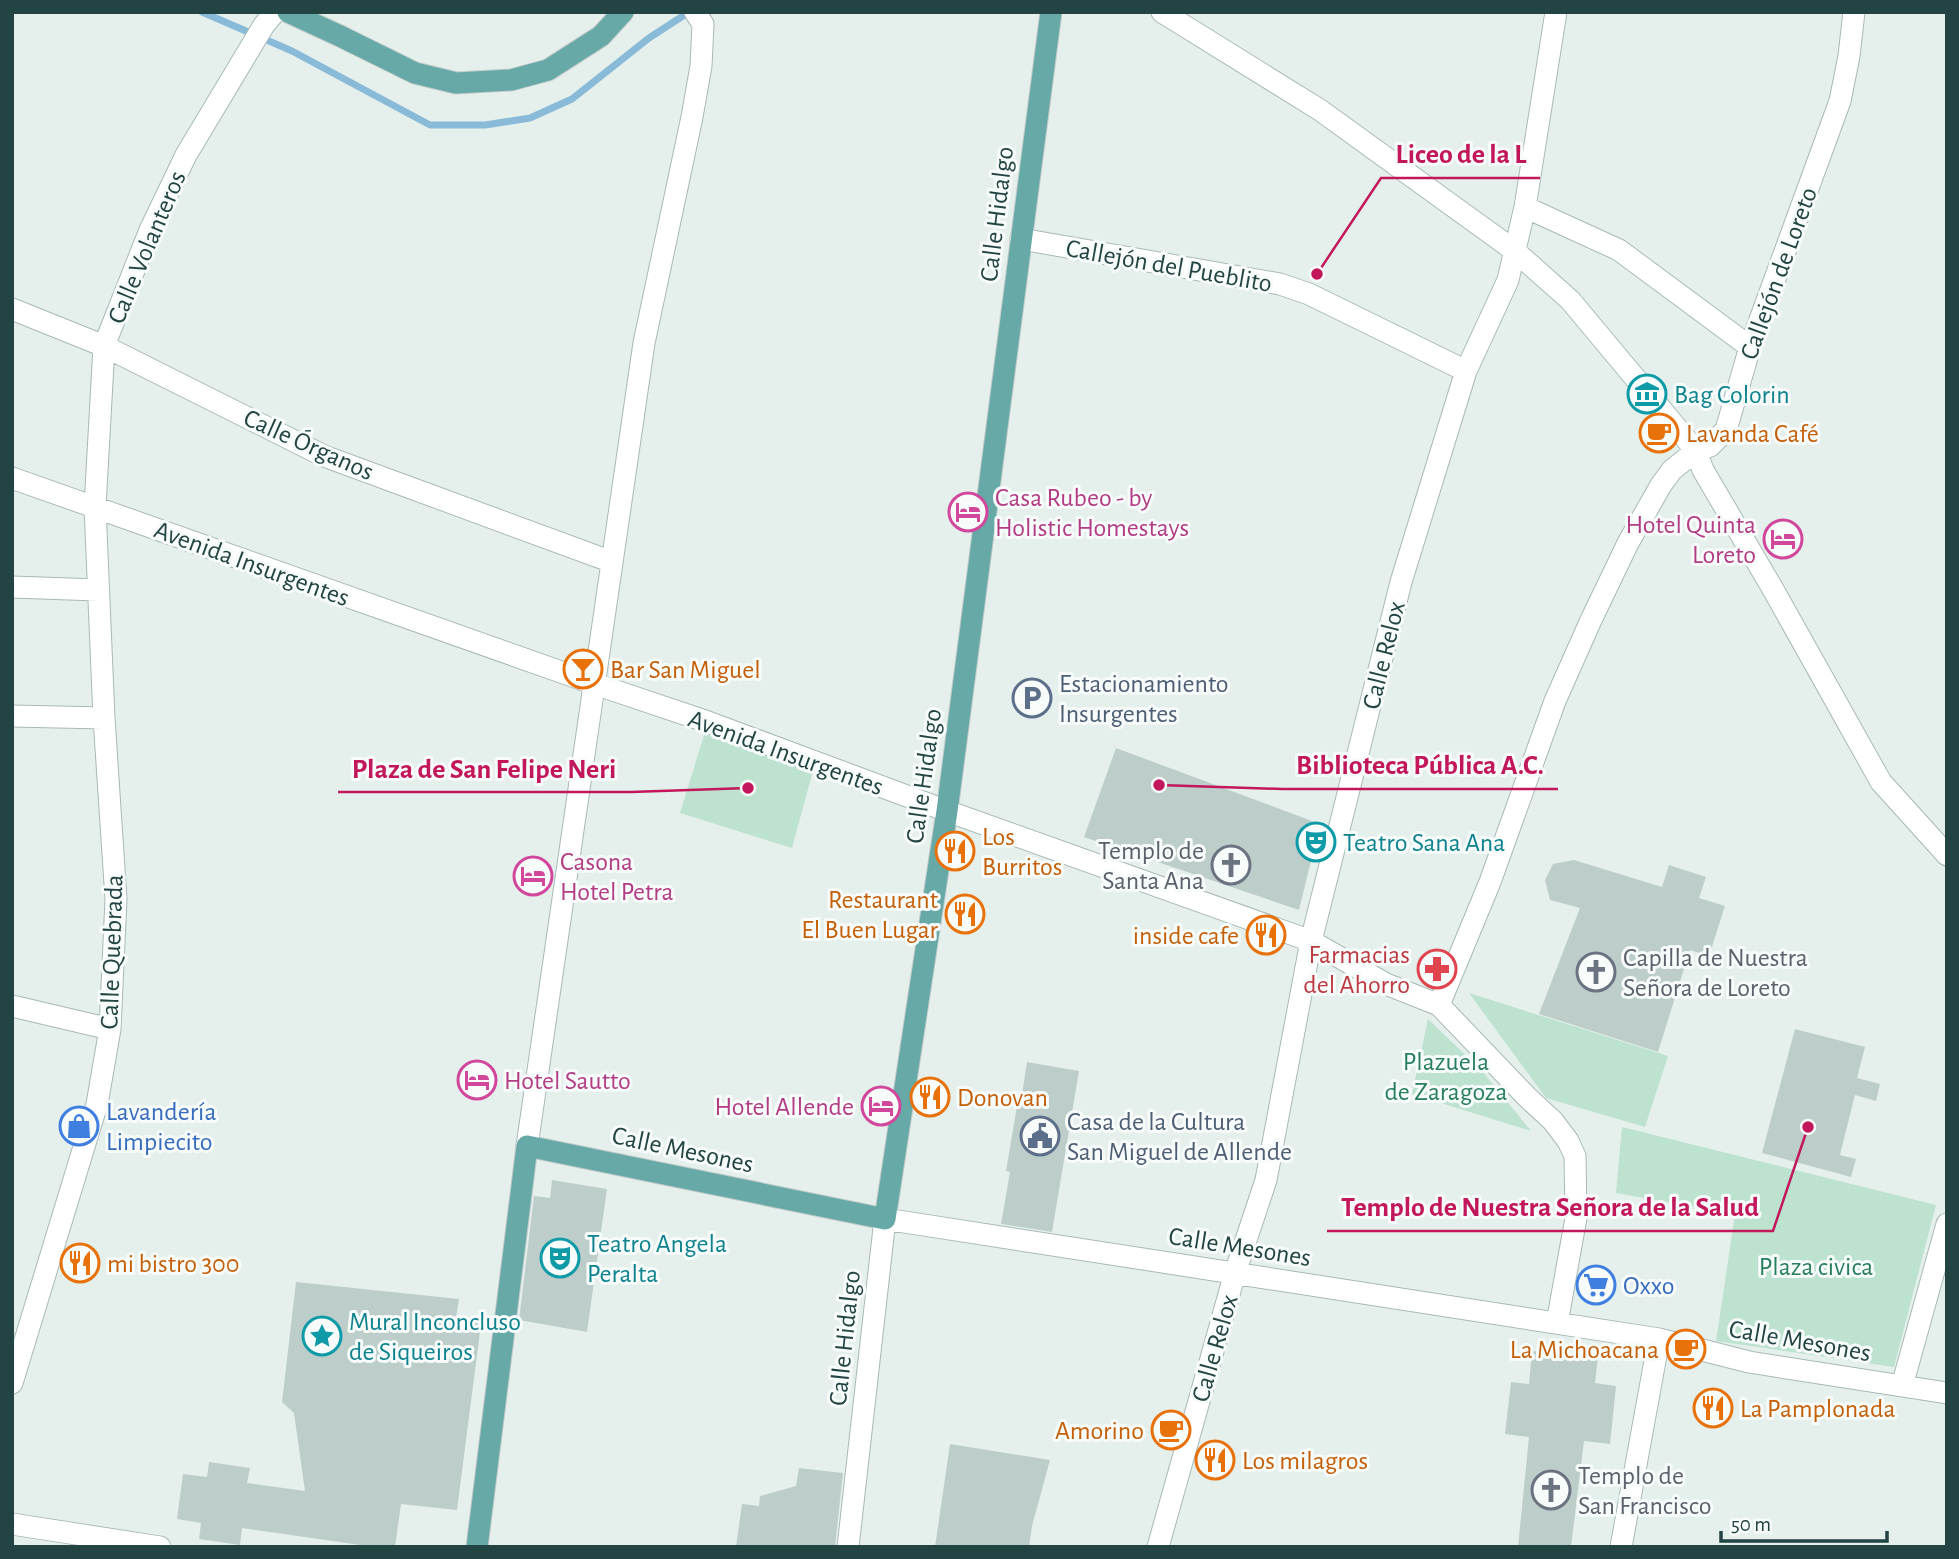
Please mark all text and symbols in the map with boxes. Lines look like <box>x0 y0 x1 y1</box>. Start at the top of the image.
callout: Liceo de la L <box>1381 129 1540 178</box>
text: Liceo de la L <box>1396 141 1527 169</box>
street label: Calle Hidalgo <box>976 145 1018 283</box>
street label: Calle Volanteros <box>103 167 191 328</box>
street label: Callejón de Loreto <box>1736 184 1822 363</box>
street label: Callejón del Pueblito <box>1064 235 1274 297</box>
museum icon: Bag Colorin <box>1626 373 1668 415</box>
place label: Bag Colorin <box>1674 382 1790 408</box>
street label: Calle Órganos <box>240 403 378 485</box>
cafe icon: Lavanda Café <box>1638 412 1680 454</box>
place label: Lavanda Café <box>1686 421 1819 447</box>
place label: Casa Rubeo - by Holistic Homestays <box>995 485 1189 541</box>
hotel icon: Casa Rubeo - by Holistic Homestays <box>947 491 989 533</box>
place label: Hotel Quinta Loreto <box>1625 512 1756 568</box>
street label: Avenida Insurgentes <box>151 517 353 611</box>
hotel icon: Hotel Quinta Loreto <box>1762 518 1804 560</box>
street label: Calle Relox <box>1358 599 1410 712</box>
bar icon: Bar San Miguel <box>562 648 604 690</box>
place label: Bar San Miguel <box>610 657 761 683</box>
place label: Estacionamiento Insurgentes <box>1059 671 1229 727</box>
parking icon: Estacionamiento Insurgentes <box>1011 677 1053 719</box>
street label: Avenida Insurgentes <box>685 706 887 800</box>
street label: Calle Hidalgo <box>902 707 946 845</box>
callout: Biblioteca Pública A.C. <box>1282 740 1558 789</box>
callout: Plaza de San Felipe Neri <box>338 743 631 792</box>
text: Biblioteca Pública A.C. <box>1296 752 1544 780</box>
text: Plaza de San Felipe Neri <box>352 756 616 784</box>
theatre icon: Teatro Sana Ana <box>1295 821 1337 863</box>
place label: Los Burritos <box>982 824 1062 880</box>
restaurant icon: Los Burritos <box>934 830 976 872</box>
place label: Teatro Sana Ana <box>1343 830 1505 856</box>
place label: Templo de Santa Ana <box>1098 838 1204 894</box>
church icon: Templo de Santa Ana <box>1210 844 1252 886</box>
place label: Casona Hotel Petra <box>560 849 674 905</box>
hotel icon: Casona Hotel Petra <box>512 855 554 897</box>
street label: Calle Quebrada <box>96 874 128 1030</box>
place label: Restaurant El Buen Lugar <box>801 887 939 943</box>
restaurant icon: Restaurant El Buen Lugar <box>944 893 986 935</box>
restaurant icon: inside cafe <box>1245 914 1287 956</box>
place label: inside cafe <box>1133 923 1239 949</box>
place label: Farmacias del Ahorro <box>1303 942 1410 998</box>
place label: Capilla de Nuestra Señora de Loreto <box>1623 945 1808 1001</box>
pharmacy icon: Farmacias del Ahorro <box>1416 948 1458 990</box>
church icon: Capilla de Nuestra Señora de Loreto <box>1575 951 1617 993</box>
park label: Plazuela de Zaragoza <box>1384 1049 1508 1105</box>
hotel icon: Hotel Sautto <box>456 1059 498 1101</box>
place label: Hotel Sautto <box>504 1068 631 1094</box>
restaurant icon: Donovan <box>909 1076 951 1118</box>
hotel icon: Hotel Allende <box>860 1085 902 1127</box>
place label: Donovan <box>957 1085 1048 1111</box>
place label: Hotel Allende <box>715 1094 854 1120</box>
place label: Lavandería Limpiecito <box>106 1099 216 1155</box>
shop icon: Lavandería Limpiecito <box>58 1105 100 1147</box>
place label: Casa de la Cultura San Miguel de Allende <box>1067 1109 1292 1165</box>
public building icon: Casa de la Cultura San Miguel de Allende <box>1019 1115 1061 1157</box>
street label: Calle Mesones <box>610 1122 756 1178</box>
callout: Templo de Nuestra Señora de la Salud <box>1327 1182 1773 1231</box>
text: Templo de Nuestra Señora de la Salud <box>1341 1194 1759 1222</box>
street label: Calle Mesones <box>1167 1223 1313 1271</box>
place label: Teatro Angela Peralta <box>587 1231 727 1287</box>
theatre icon: Teatro Angela Peralta <box>539 1237 581 1279</box>
restaurant icon: mi bistro 300 <box>59 1242 101 1284</box>
place label: mi bistro 300 <box>107 1251 240 1277</box>
park label: Plaza civica <box>1759 1254 1873 1280</box>
supermarket icon: Oxxo <box>1575 1264 1617 1306</box>
street label: Calle Hidalgo <box>825 1269 865 1407</box>
place label: Oxxo <box>1623 1273 1674 1299</box>
street label: Calle Relox <box>1187 1292 1243 1405</box>
place label: Mural Inconcluso de Siqueiros <box>349 1309 521 1365</box>
place icon: Mural Inconcluso de Siqueiros <box>301 1315 343 1357</box>
street label: Calle Mesones <box>1727 1316 1873 1366</box>
cafe icon: La Michoacana <box>1665 1328 1707 1370</box>
place label: La Michoacana <box>1510 1337 1659 1363</box>
restaurant icon: La Pamplonada <box>1692 1387 1734 1429</box>
place label: La Pamplonada <box>1740 1396 1896 1422</box>
cafe icon: Amorino <box>1150 1409 1192 1451</box>
place label: Amorino <box>1055 1418 1144 1444</box>
restaurant icon: Los milagros <box>1194 1439 1236 1481</box>
place label: Los milagros <box>1242 1448 1368 1474</box>
place label: Templo de San Francisco <box>1578 1463 1712 1519</box>
church icon: Templo de San Francisco <box>1530 1469 1572 1511</box>
scale bar <box>1721 1500 1887 1544</box>
text: 50 m <box>1731 1514 1771 1535</box>

